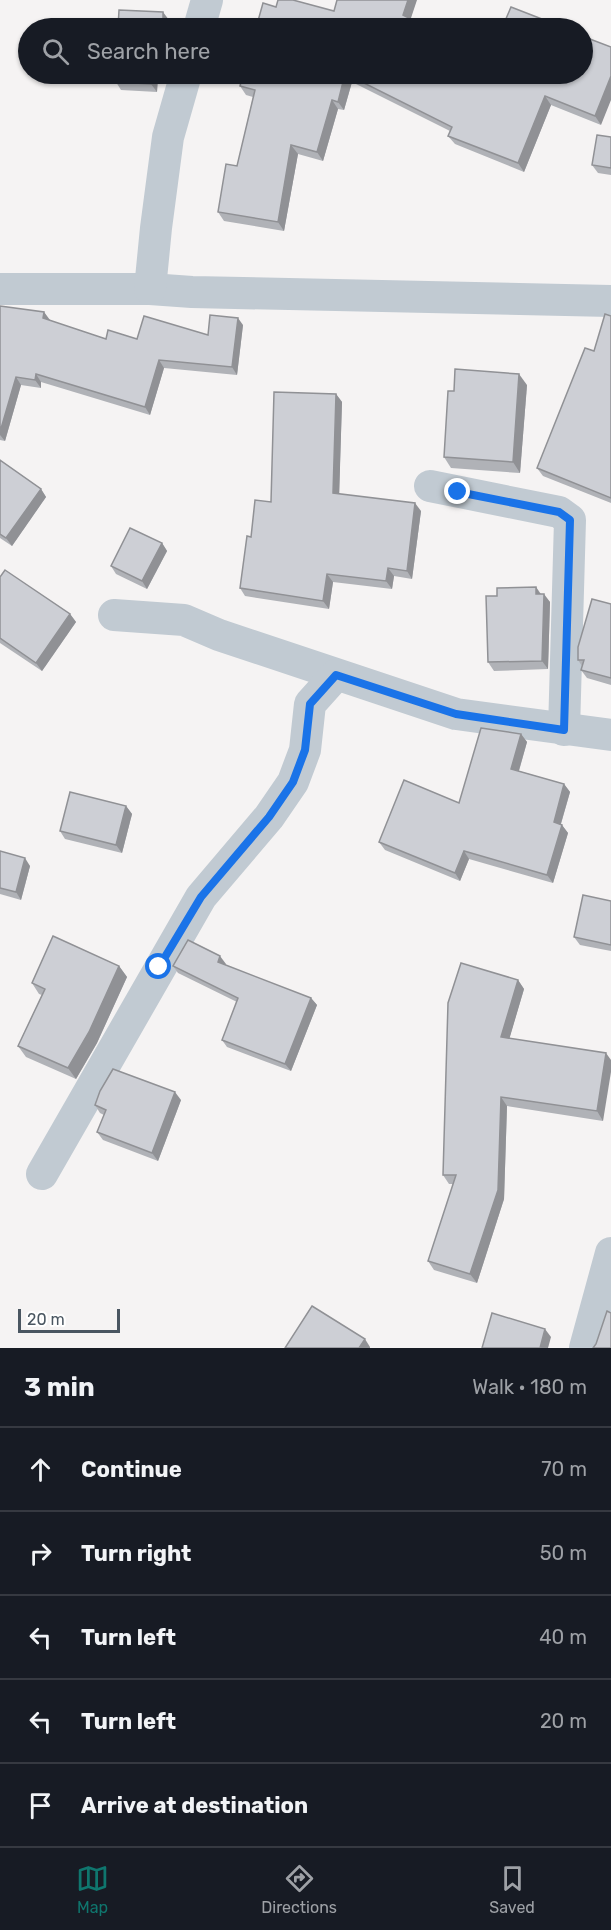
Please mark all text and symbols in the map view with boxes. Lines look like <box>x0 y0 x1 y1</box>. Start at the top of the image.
search box <box>18 18 593 84</box>
icon: search <box>39 35 72 68</box>
text: Search here <box>87 38 210 65</box>
route end <box>444 478 470 504</box>
route start <box>145 953 171 979</box>
scale bar <box>18 1306 120 1334</box>
text: 20 m <box>27 1310 65 1329</box>
text: 3 min <box>24 1372 95 1403</box>
text: Walk · 180 m <box>472 1375 587 1399</box>
icon: ahead <box>24 1453 57 1486</box>
text: Continue <box>81 1456 182 1483</box>
text: 70 m <box>541 1457 587 1481</box>
icon: right <box>24 1537 57 1570</box>
text: Turn right <box>81 1540 191 1567</box>
text: 50 m <box>540 1541 587 1565</box>
icon: left <box>24 1621 57 1654</box>
text: Turn left <box>81 1624 176 1651</box>
text: 40 m <box>539 1625 587 1649</box>
icon: left <box>24 1705 57 1738</box>
text: Turn left <box>81 1708 176 1735</box>
text: 20 m <box>540 1709 587 1733</box>
icon: arrive <box>24 1789 57 1822</box>
text: Arrive at destination <box>81 1792 308 1819</box>
tab: Map <box>76 1862 109 1917</box>
tab: Directions <box>261 1862 337 1917</box>
tab: Saved <box>489 1862 535 1917</box>

